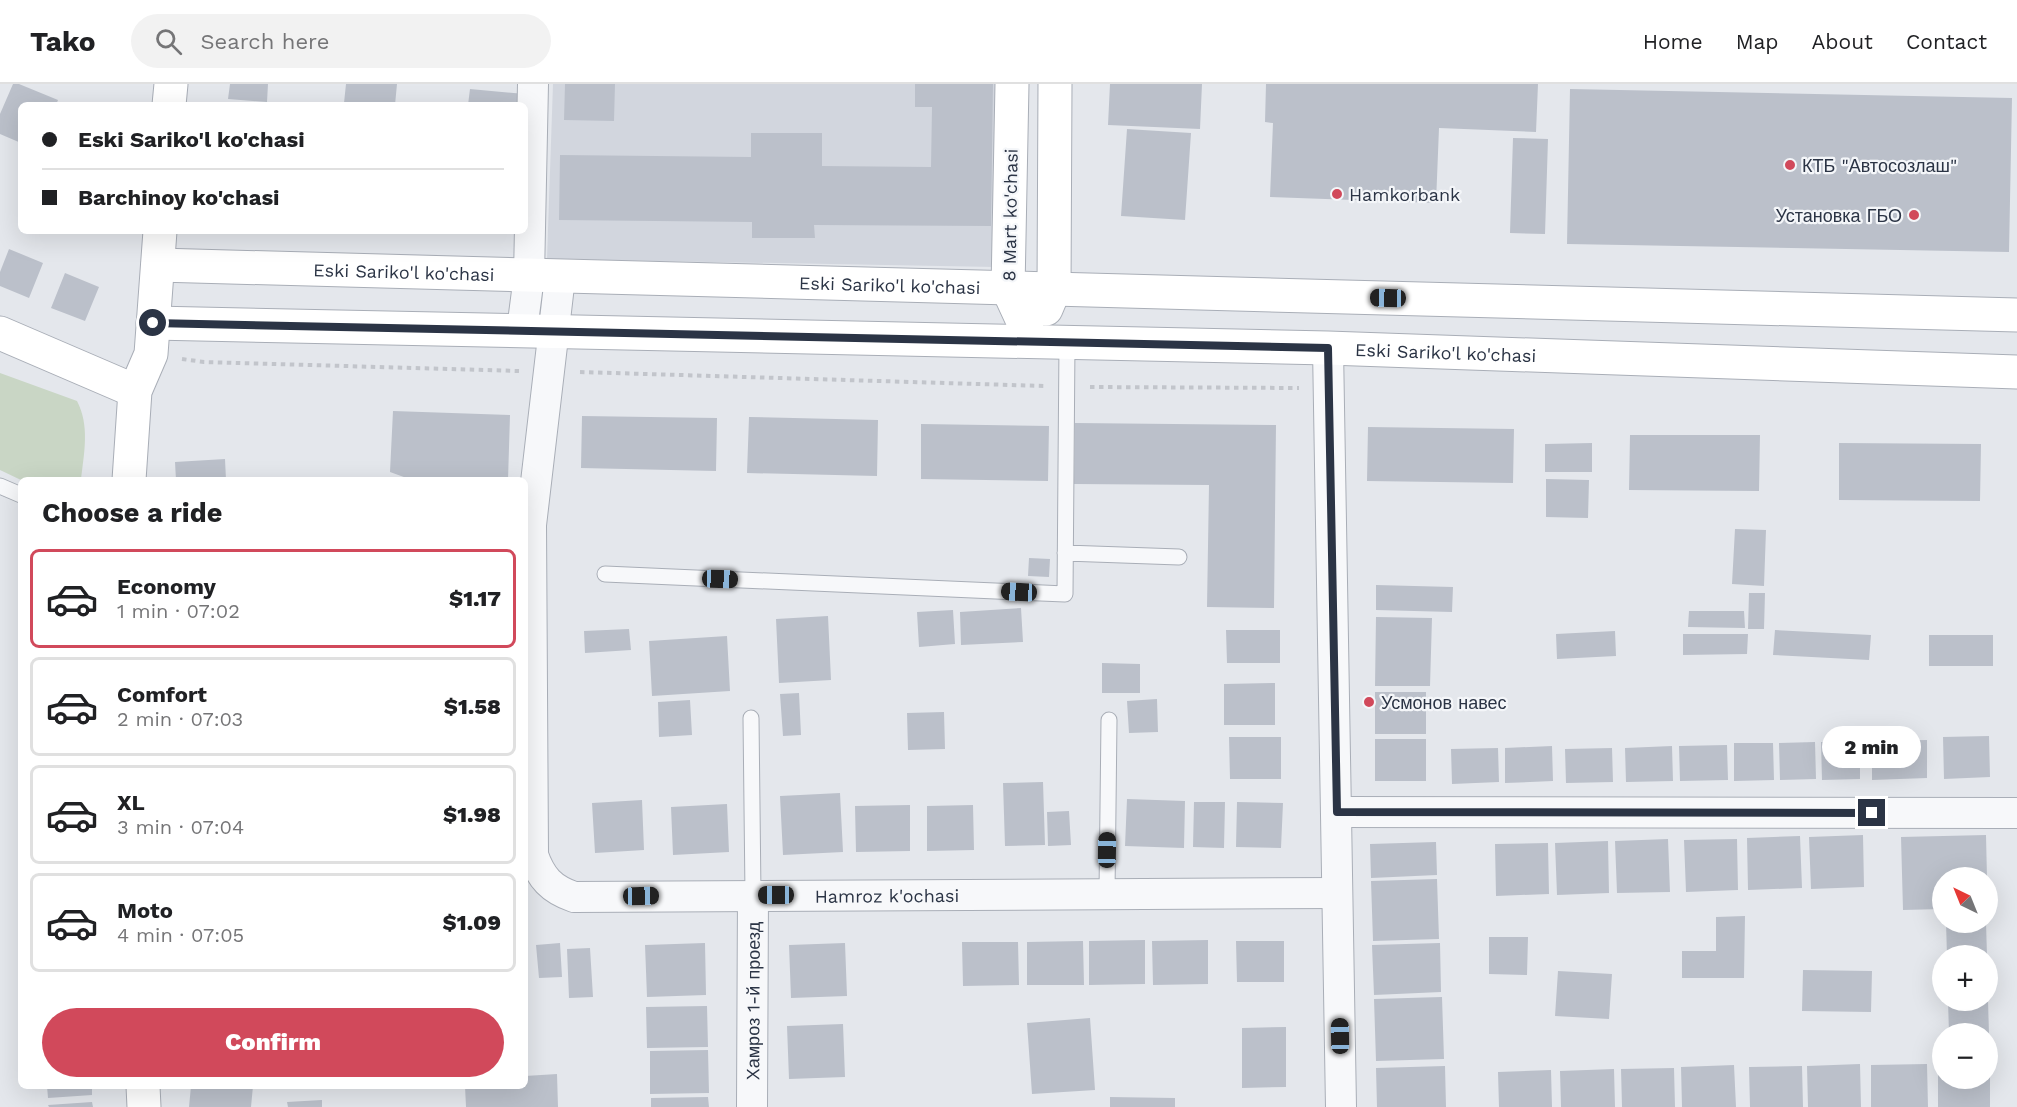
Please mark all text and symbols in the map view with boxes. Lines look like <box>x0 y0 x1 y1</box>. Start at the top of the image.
search box <box>131 14 551 68</box>
text: Tako <box>30 25 95 58</box>
icon: search <box>152 25 185 58</box>
text: Search here <box>200 29 329 54</box>
text: Home <box>1643 29 1703 54</box>
text: Map <box>1736 29 1779 54</box>
text: About <box>1812 29 1873 54</box>
text: Contact <box>1906 29 1987 54</box>
text: Eski Sariko'l ko'chasi <box>78 127 305 152</box>
street label: 8 Mart ko'chasi <box>998 148 1022 282</box>
place label: КТБ "Автосозлаш" <box>1802 155 1957 176</box>
marker: КТБ "Автосозлаш" <box>1783 158 1797 172</box>
place label: Hamkorbank <box>1349 184 1460 205</box>
text: Barchinoy ko'chasi <box>78 185 280 210</box>
marker: Hamkorbank <box>1330 187 1344 201</box>
place label: Установка ГБО <box>1775 205 1902 226</box>
marker: Установка ГБО <box>1907 208 1921 222</box>
street label: Eski Sariko'l ko'chasi <box>313 259 495 285</box>
street label: Eski Sariko'l ko'chasi <box>799 272 981 298</box>
car <box>1370 289 1406 307</box>
route start <box>139 309 166 336</box>
street label: Eski Sariko'l ko'chasi <box>1355 338 1537 366</box>
text: Choose a ride <box>42 497 222 529</box>
car <box>702 569 738 589</box>
icon: car <box>45 572 99 626</box>
text: Economy <box>117 574 216 599</box>
car <box>1001 582 1037 602</box>
text: $1.17 <box>449 586 501 611</box>
text: 1 min · 07:02 <box>117 599 240 623</box>
icon: car <box>45 680 99 734</box>
text: Comfort <box>117 682 207 707</box>
place label: Усмонов навес <box>1381 692 1507 713</box>
text: $1.58 <box>444 694 501 719</box>
marker: Усмонов навес <box>1362 695 1376 709</box>
text: 2 min · 07:03 <box>117 707 243 731</box>
callout: 2 min <box>1822 726 1922 768</box>
text: 2 min <box>1844 735 1899 759</box>
icon: car <box>45 788 99 842</box>
text: XL <box>117 790 145 815</box>
route end <box>1858 799 1885 826</box>
text: $1.98 <box>443 802 501 827</box>
text: 3 min · 07:04 <box>117 815 244 839</box>
car <box>1098 832 1116 868</box>
north arrow <box>1932 867 1998 933</box>
map controls <box>1932 867 1998 1089</box>
street label: Hamroz k'ochasi <box>815 884 959 906</box>
car <box>758 886 794 904</box>
car <box>623 887 659 905</box>
icon: car <box>45 896 99 950</box>
text: Moto <box>117 898 173 923</box>
text: $1.09 <box>443 910 501 935</box>
street label: Хамроз 1-й проезд <box>742 921 763 1080</box>
text: 4 min · 07:05 <box>117 923 244 947</box>
button: + <box>1932 945 1998 1011</box>
button: Confirm <box>42 1008 504 1077</box>
car <box>1331 1018 1349 1054</box>
button: − <box>1932 1023 1998 1089</box>

